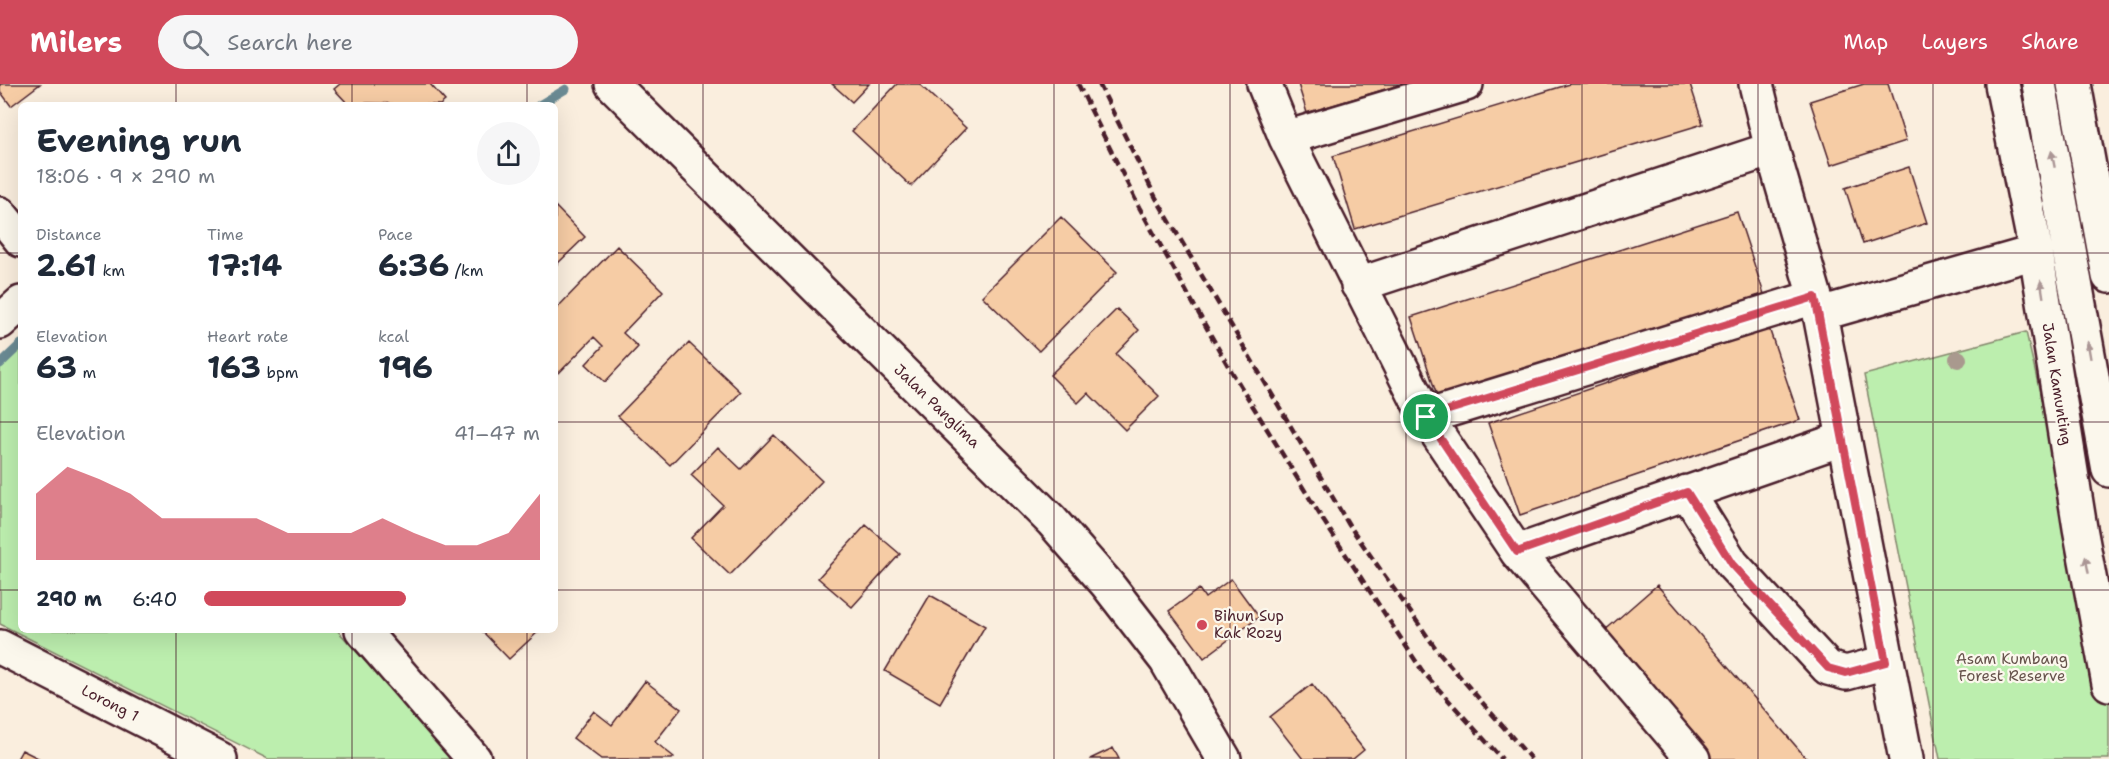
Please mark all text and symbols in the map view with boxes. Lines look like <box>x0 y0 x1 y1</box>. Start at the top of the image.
search box <box>158 15 578 69</box>
text: Milers <box>30 23 122 61</box>
icon: search <box>179 26 212 59</box>
text: Search here <box>227 28 353 57</box>
text: Map <box>1843 28 1888 56</box>
text: Layers <box>1921 28 1988 56</box>
text: Share <box>2021 28 2079 56</box>
text: Evening run <box>36 118 242 163</box>
button: share <box>477 122 540 185</box>
one-way arrow <box>2048 149 2057 168</box>
text: 18:06 · 9 × 290 m <box>36 163 215 189</box>
text: Distance <box>36 224 102 245</box>
text: Time <box>207 224 244 245</box>
text: Pace <box>378 224 413 245</box>
text: 2.61 <box>36 245 97 286</box>
text: 17:14 <box>207 245 282 286</box>
text: 6:36 <box>378 245 449 286</box>
text: km <box>97 260 125 281</box>
text: /km <box>449 260 483 281</box>
one-way arrow <box>2037 280 2046 299</box>
street label: Jalan Kamunting <box>2037 321 2077 447</box>
text: Elevation <box>36 326 108 347</box>
text: Heart rate <box>207 326 289 347</box>
text: kcal <box>378 326 409 347</box>
one-way arrow <box>2084 341 2093 360</box>
text: 63 <box>36 347 77 388</box>
text: 163 <box>207 347 261 388</box>
text: 196 <box>378 347 433 388</box>
street label: Jalan Panglima <box>890 360 985 453</box>
text: m <box>77 362 96 383</box>
text: bpm <box>261 362 299 383</box>
pin <box>1400 391 1451 442</box>
icon: arrive <box>1409 400 1442 433</box>
text: Elevation <box>36 420 126 446</box>
text: 41–47 m <box>454 420 540 446</box>
one-way arrow <box>2082 555 2091 574</box>
text: 290 m <box>36 586 102 612</box>
text: 6:40 <box>132 586 177 612</box>
place label: Bihun Sup Kak Rozy <box>1214 606 1284 643</box>
marker: Bihun Sup Kak Rozy <box>1195 618 1209 632</box>
park label: Asam Kumbang Forest Reserve <box>1956 649 2068 686</box>
street label: Lorong 1 <box>78 680 142 726</box>

